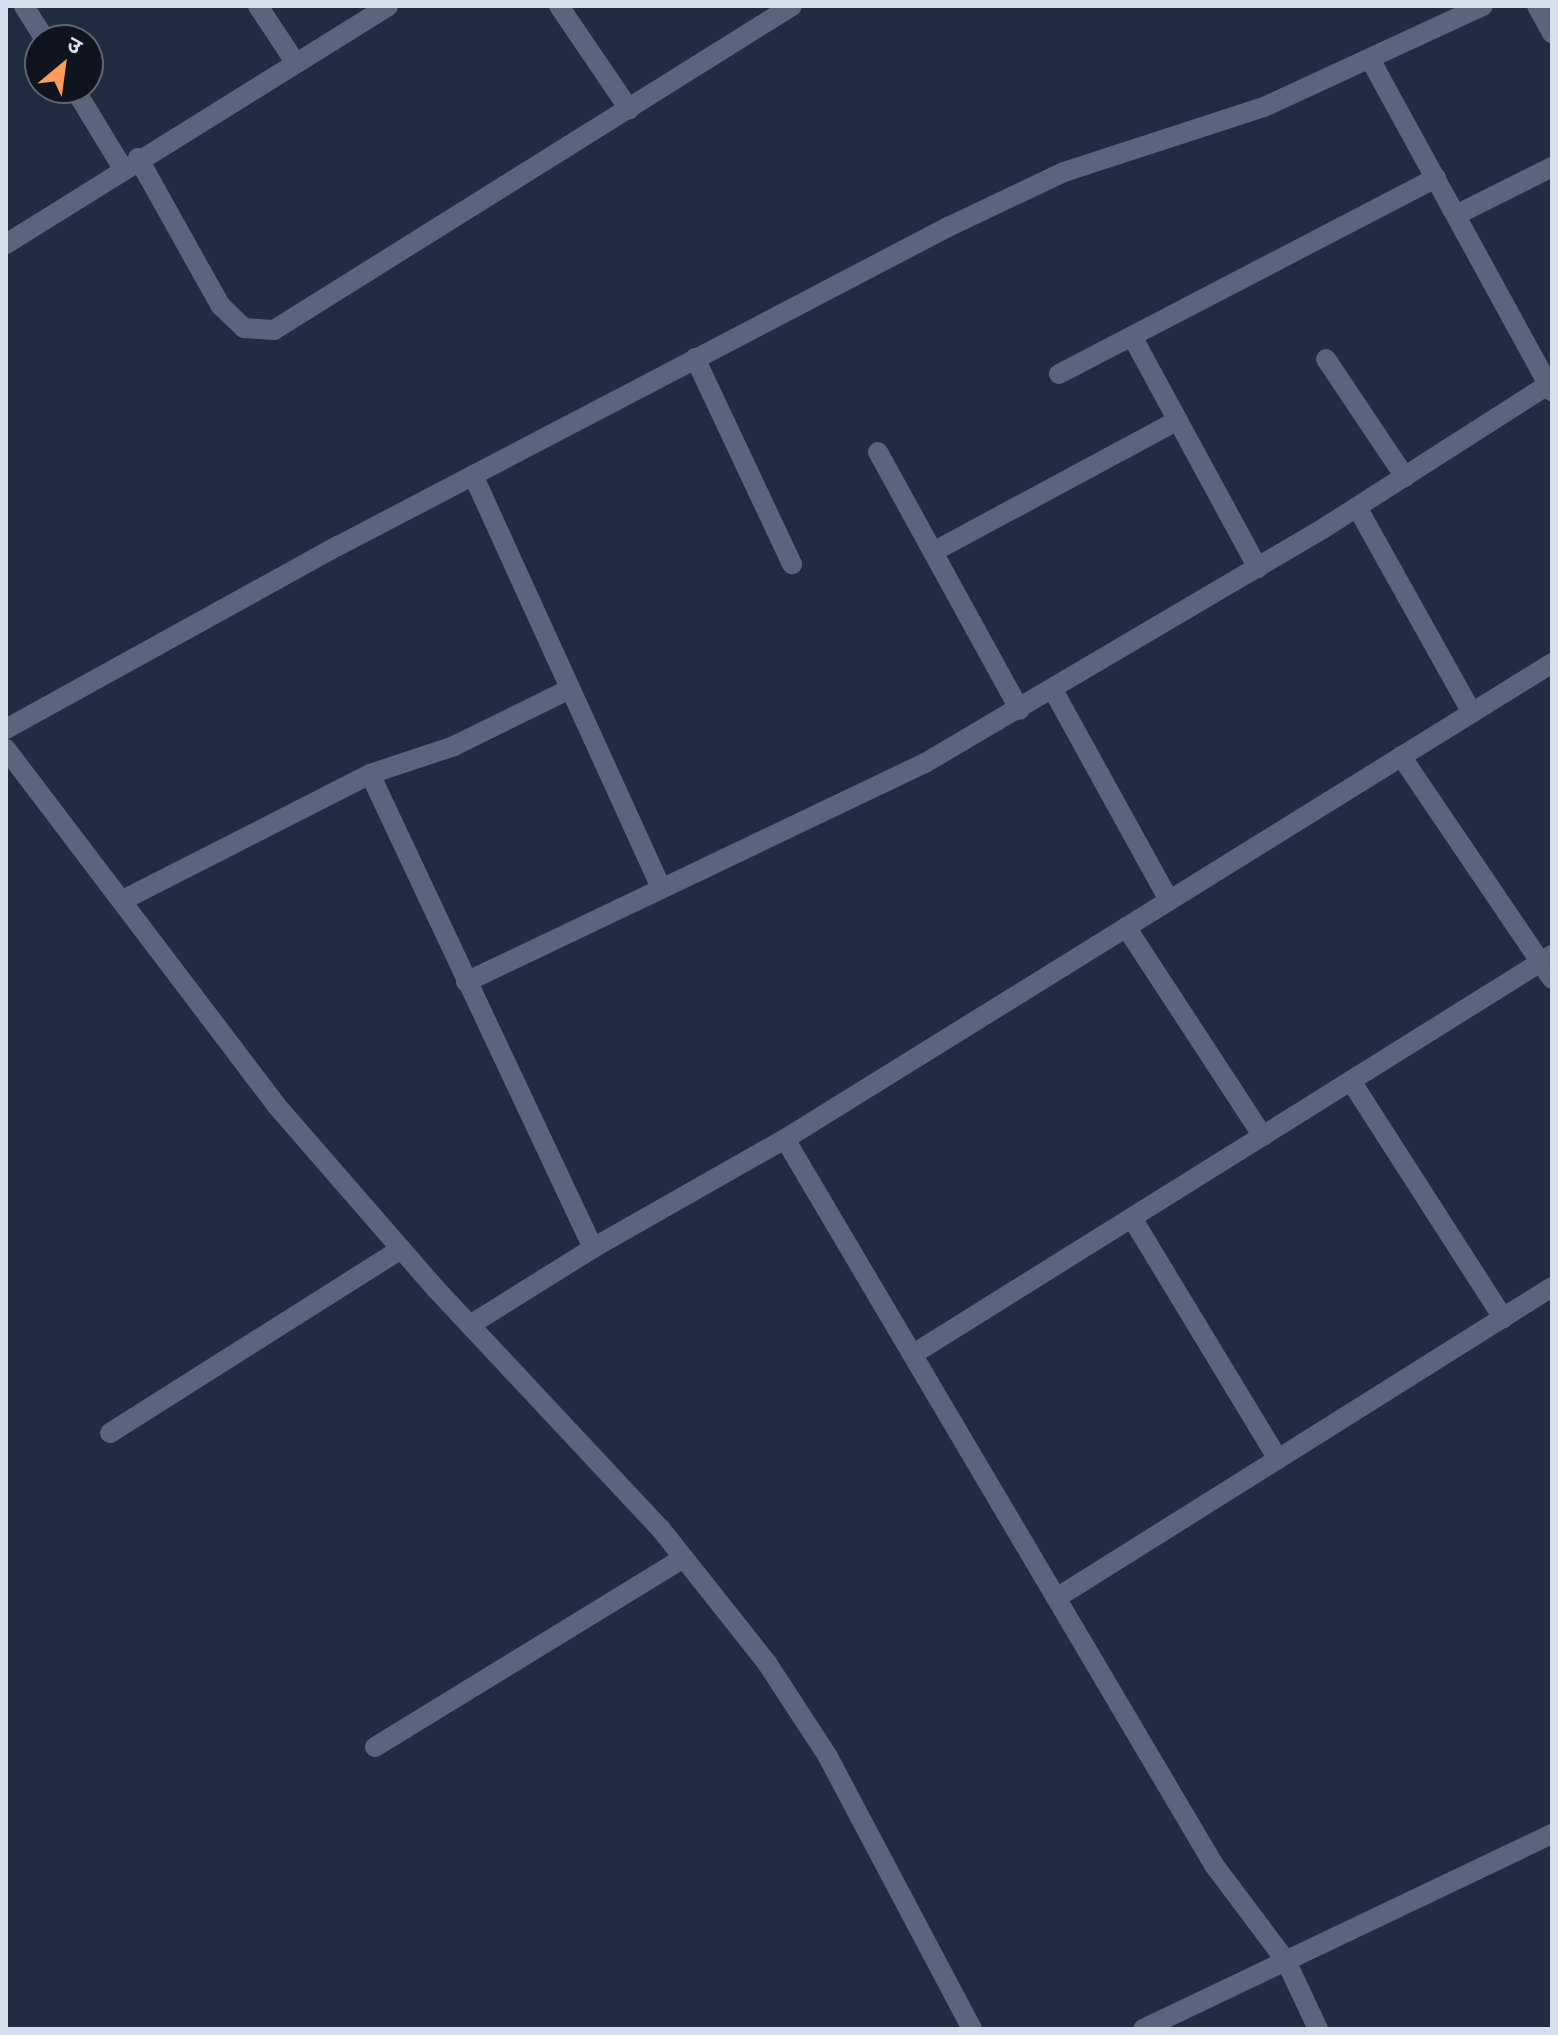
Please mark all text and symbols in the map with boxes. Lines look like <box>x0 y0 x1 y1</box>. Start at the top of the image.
north arrow <box>24 24 104 104</box>
text: उ <box>63 30 87 59</box>

